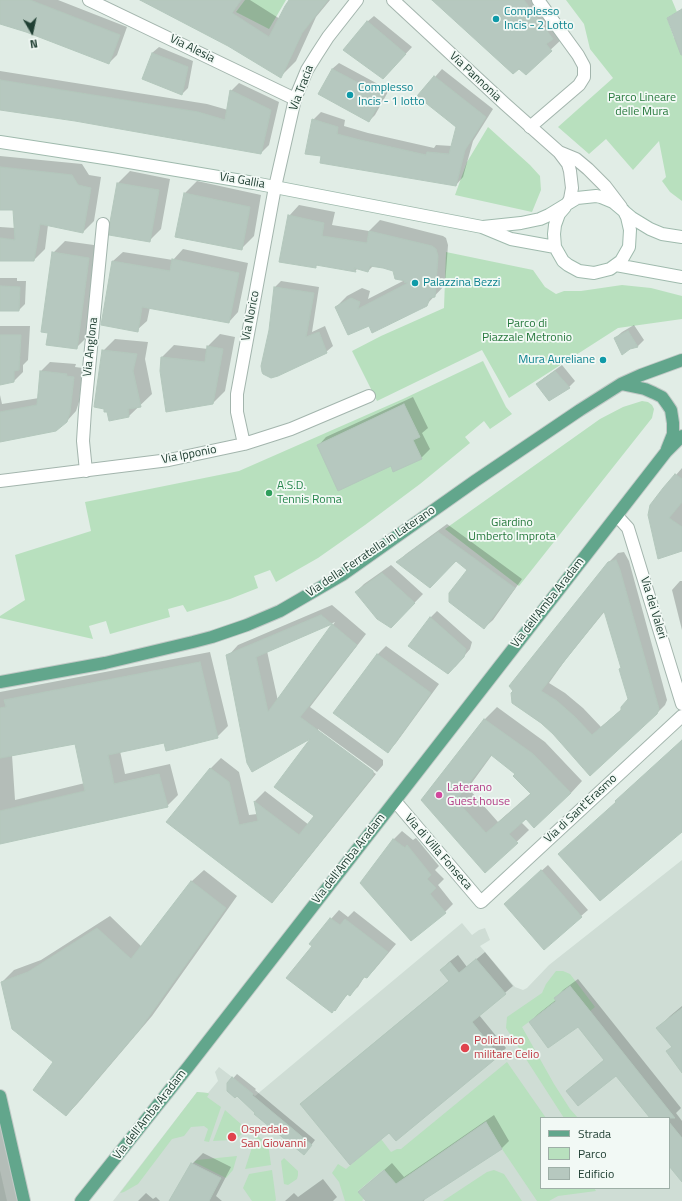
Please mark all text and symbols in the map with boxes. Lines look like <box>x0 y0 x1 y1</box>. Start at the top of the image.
place label: Complesso Incis - 2 Lotto <box>504 5 573 33</box>
north arrow <box>12 12 52 52</box>
marker: Complesso Incis - 2 Lotto <box>491 14 501 24</box>
street label: Via Alesia <box>167 32 217 66</box>
text: N <box>29 35 39 52</box>
street label: Via Pannonia <box>446 49 504 105</box>
street label: Via Tracia <box>287 63 317 113</box>
place label: Complesso Incis - 1 lotto <box>358 81 425 109</box>
marker: Complesso Incis - 1 lotto <box>345 90 355 100</box>
park label: Parco Lineare delle Mura <box>608 91 676 119</box>
street label: Via Gallia <box>218 170 266 192</box>
place label: Palazzina Bezzi <box>423 276 500 290</box>
marker: Palazzina Bezzi <box>410 278 420 288</box>
street label: Via Norico <box>239 290 263 342</box>
street label: Via Anglona <box>81 317 101 377</box>
park label: Parco di Piazzale Metronio <box>482 317 572 345</box>
place label: Mura Aureliane <box>518 353 595 367</box>
marker: Mura Aureliane <box>598 355 608 365</box>
street label: Via Ipponio <box>160 443 218 467</box>
place label: A.S.D. Tennis Roma <box>277 479 342 507</box>
marker: A.S.D. Tennis Roma <box>264 488 274 498</box>
street label: Via della Ferratella in Laterano <box>304 503 438 601</box>
park label: Giardino Umberto Improta <box>468 516 556 544</box>
street label: Via dell'Amba Aradam <box>508 555 588 651</box>
street label: Via dei Valeri <box>637 575 669 641</box>
street label: Via di Sant'Erasmo <box>542 772 620 846</box>
place label: Laterano Guest house <box>447 781 510 809</box>
marker: Laterano Guest house <box>434 790 444 800</box>
street label: Via dell'Amba Aradam <box>309 811 389 907</box>
street label: Via di Villa Fonseca <box>401 811 475 893</box>
place label: Policlinico militare Celio <box>474 1034 539 1062</box>
marker: Policlinico militare Celio <box>459 1042 471 1054</box>
street label: Via dell'Amba Aradam <box>110 1067 190 1163</box>
legend <box>540 1117 670 1189</box>
place label: Ospedale San Giovanni <box>241 1123 306 1151</box>
text: Strada <box>578 1124 611 1143</box>
marker: Ospedale San Giovanni <box>226 1131 238 1143</box>
text: Parco <box>578 1144 607 1163</box>
text: Edificio <box>578 1164 614 1183</box>

